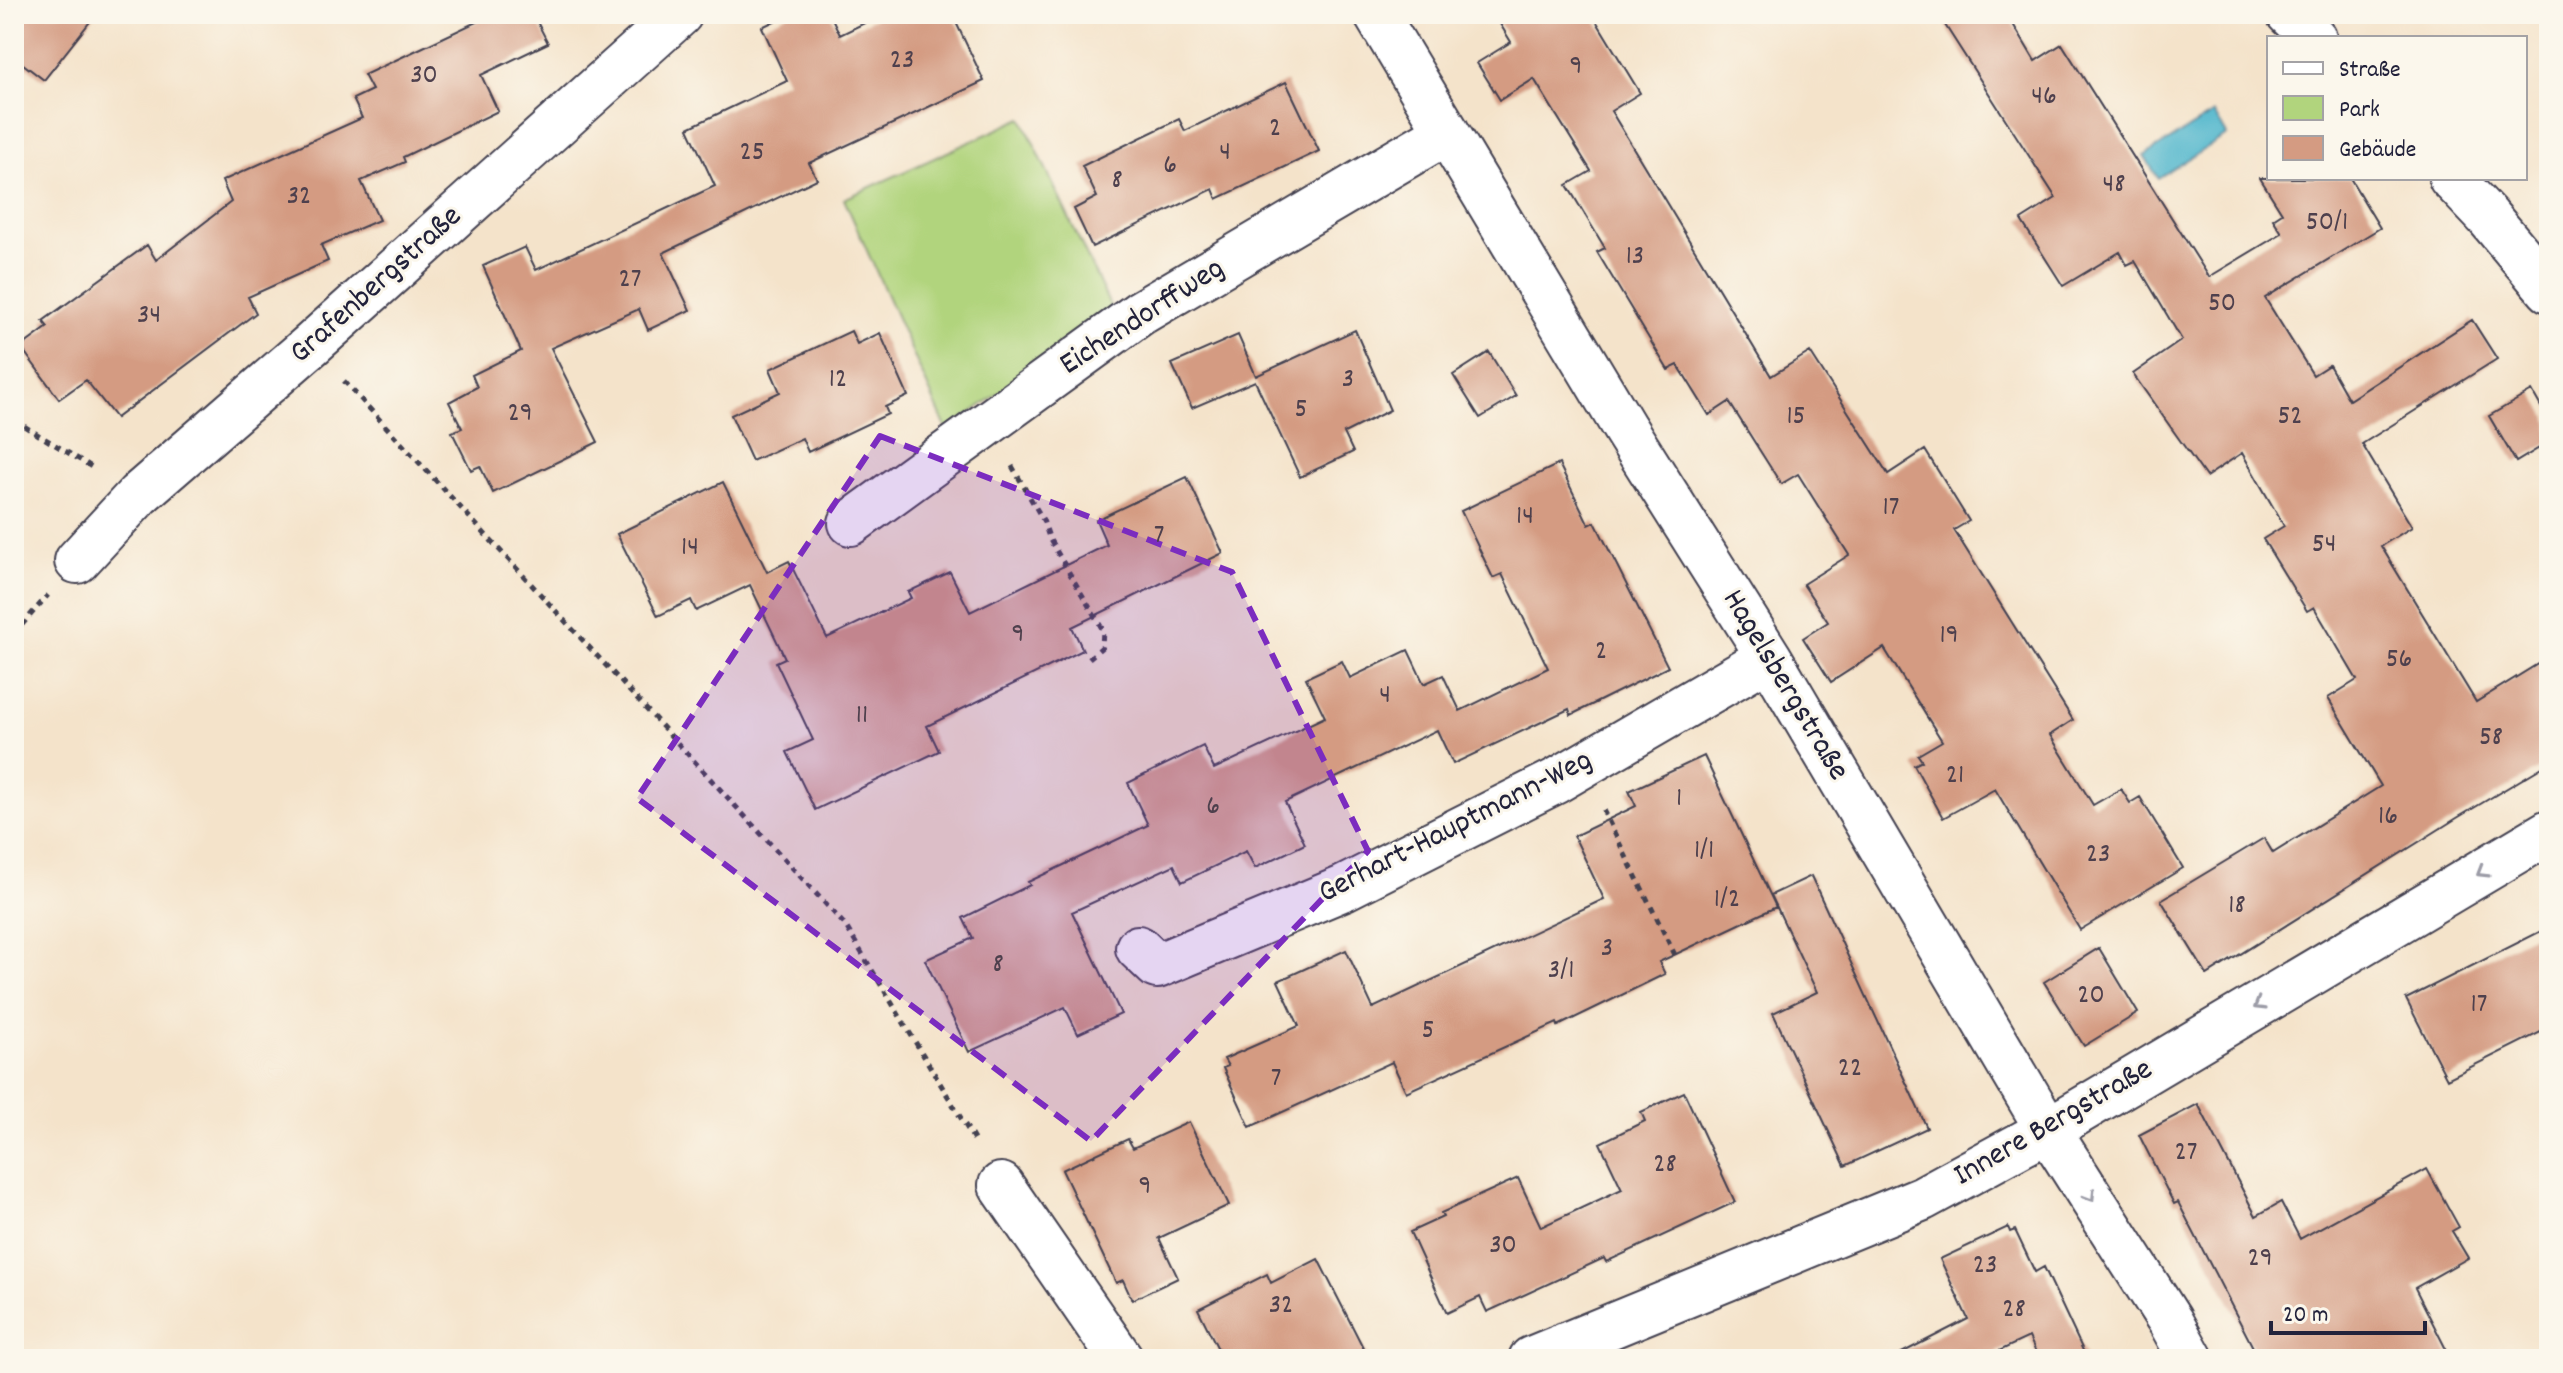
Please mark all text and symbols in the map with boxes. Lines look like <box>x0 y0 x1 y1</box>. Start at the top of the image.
legend <box>2267 36 2527 180</box>
house number: 23 <box>890 42 914 82</box>
house number: 9 <box>1570 48 1582 88</box>
text: Straße <box>2339 54 2401 88</box>
house number: 30 <box>410 57 438 97</box>
house number: 46 <box>2031 78 2057 118</box>
text: Park <box>2339 94 2380 128</box>
house number: 2 <box>1269 110 1281 150</box>
house number: 25 <box>739 134 765 174</box>
house number: 4 <box>1219 134 1231 174</box>
text: Gebäude <box>2339 134 2416 168</box>
house number: 6 <box>1163 147 1177 187</box>
house number: 8 <box>1111 162 1123 202</box>
house number: 48 <box>2103 166 2125 206</box>
house number: 32 <box>287 178 311 218</box>
street label: Grafenbergstraße <box>280 196 474 376</box>
house number: 50/1 <box>2306 204 2348 244</box>
house number: 13 <box>1626 238 1644 278</box>
street label: Eichendorffweg <box>1052 247 1234 389</box>
house number: 27 <box>619 261 641 301</box>
house number: 50 <box>2208 285 2236 325</box>
house number: 34 <box>137 297 161 337</box>
house number: 12 <box>829 361 847 401</box>
house number: 3 <box>1342 361 1354 401</box>
house number: 5 <box>1295 391 1307 431</box>
house number: 29 <box>507 395 533 435</box>
house number: 15 <box>1786 398 1806 438</box>
house number: 52 <box>2277 398 2303 438</box>
house number: 17 <box>1883 489 1899 529</box>
house number: 14 <box>1516 498 1534 538</box>
house number: 7 <box>1154 517 1164 557</box>
house number: 54 <box>2312 526 2336 566</box>
house number: 14 <box>681 529 699 569</box>
street label: Hagelsbergstraße <box>1709 582 1859 790</box>
house number: 9 <box>1012 616 1024 656</box>
house number: 19 <box>1940 617 1958 657</box>
house number: 2 <box>1595 633 1607 673</box>
house number: 56 <box>2386 641 2412 681</box>
house number: 4 <box>1379 677 1391 717</box>
house number: 11 <box>856 697 868 737</box>
house number: 58 <box>2479 719 2503 759</box>
street label: Gerhart-Hauptmann-Weg <box>1311 739 1601 917</box>
house number: 21 <box>1946 757 1964 797</box>
house number: 1 <box>1676 780 1682 820</box>
house number: 6 <box>1206 788 1220 828</box>
house number: 16 <box>2378 798 2398 838</box>
house number: 1/1 <box>1694 832 1714 872</box>
house number: 23 <box>2086 836 2110 876</box>
one-way arrow <box>2476 862 2491 877</box>
house number: 1/2 <box>1714 881 1740 921</box>
house number: 18 <box>2228 887 2246 927</box>
house number: 3 <box>1601 930 1613 970</box>
house number: 8 <box>992 946 1004 986</box>
house number: 3/1 <box>1548 952 1574 992</box>
house number: 20 <box>2077 977 2105 1017</box>
house number: 17 <box>2471 986 2487 1026</box>
one-way arrow <box>2253 995 2268 1011</box>
house number: 5 <box>1422 1012 1434 1052</box>
street label: Innere Bergstraße <box>1946 1048 2162 1200</box>
house number: 22 <box>1838 1050 1862 1090</box>
house number: 7 <box>1271 1060 1281 1100</box>
house number: 27 <box>2175 1134 2197 1174</box>
house number: 28 <box>1653 1146 1677 1186</box>
house number: 9 <box>1139 1168 1151 1208</box>
one-way arrow <box>2081 1187 2096 1202</box>
house number: 30 <box>1489 1227 1517 1267</box>
house number: 29 <box>2247 1240 2273 1280</box>
house number: 23 <box>1973 1247 1997 1287</box>
scale bar <box>2271 1285 2425 1335</box>
house number: 32 <box>1269 1287 1293 1327</box>
house number: 28 <box>2002 1291 2026 1331</box>
text: 20 m <box>2283 1299 2329 1333</box>

